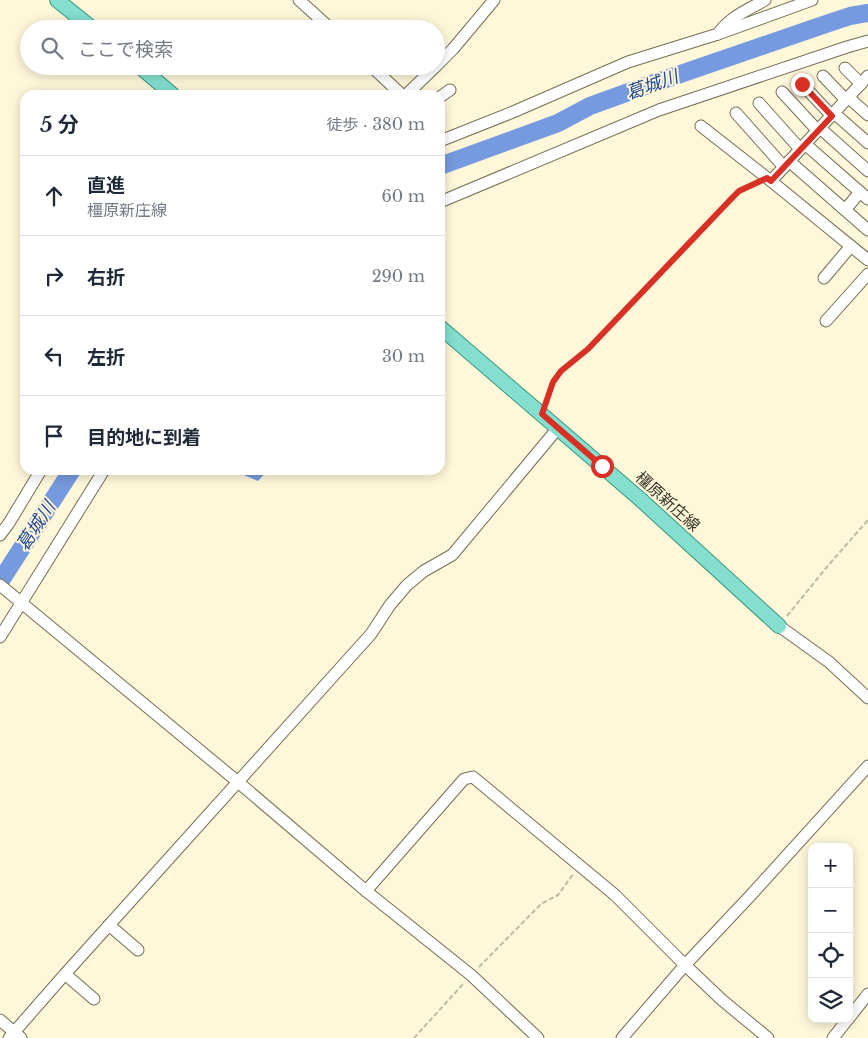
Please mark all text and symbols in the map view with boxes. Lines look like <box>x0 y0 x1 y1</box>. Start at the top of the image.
search box <box>20 20 445 75</box>
icon: search <box>38 34 66 62</box>
text: ここで検索 <box>78 38 173 61</box>
water label: 葛城川 <box>623 65 683 105</box>
route end <box>791 73 814 96</box>
text: 5 分 <box>40 112 79 138</box>
text: 徒歩 · 380 m <box>327 114 425 134</box>
text: 直進 <box>87 174 125 197</box>
icon: ahead <box>40 182 68 210</box>
text: 60 m <box>382 186 425 206</box>
text: 橿原新庄線 <box>87 200 167 220</box>
icon: right <box>40 262 68 290</box>
text: 右折 <box>87 266 125 289</box>
text: 290 m <box>372 266 425 286</box>
icon: left <box>40 342 68 370</box>
text: 左折 <box>87 346 125 369</box>
text: 30 m <box>382 346 425 366</box>
icon: arrive <box>40 422 68 450</box>
text: 目的地に到着 <box>87 426 201 449</box>
route start <box>591 455 614 478</box>
street label: 橿原新庄線 <box>632 467 704 535</box>
water label: 葛城川 <box>12 496 61 555</box>
map controls <box>808 843 853 1023</box>
button: + <box>808 843 853 888</box>
button: − <box>808 888 853 933</box>
button: locate <box>808 933 853 978</box>
button: layers <box>808 978 853 1023</box>

